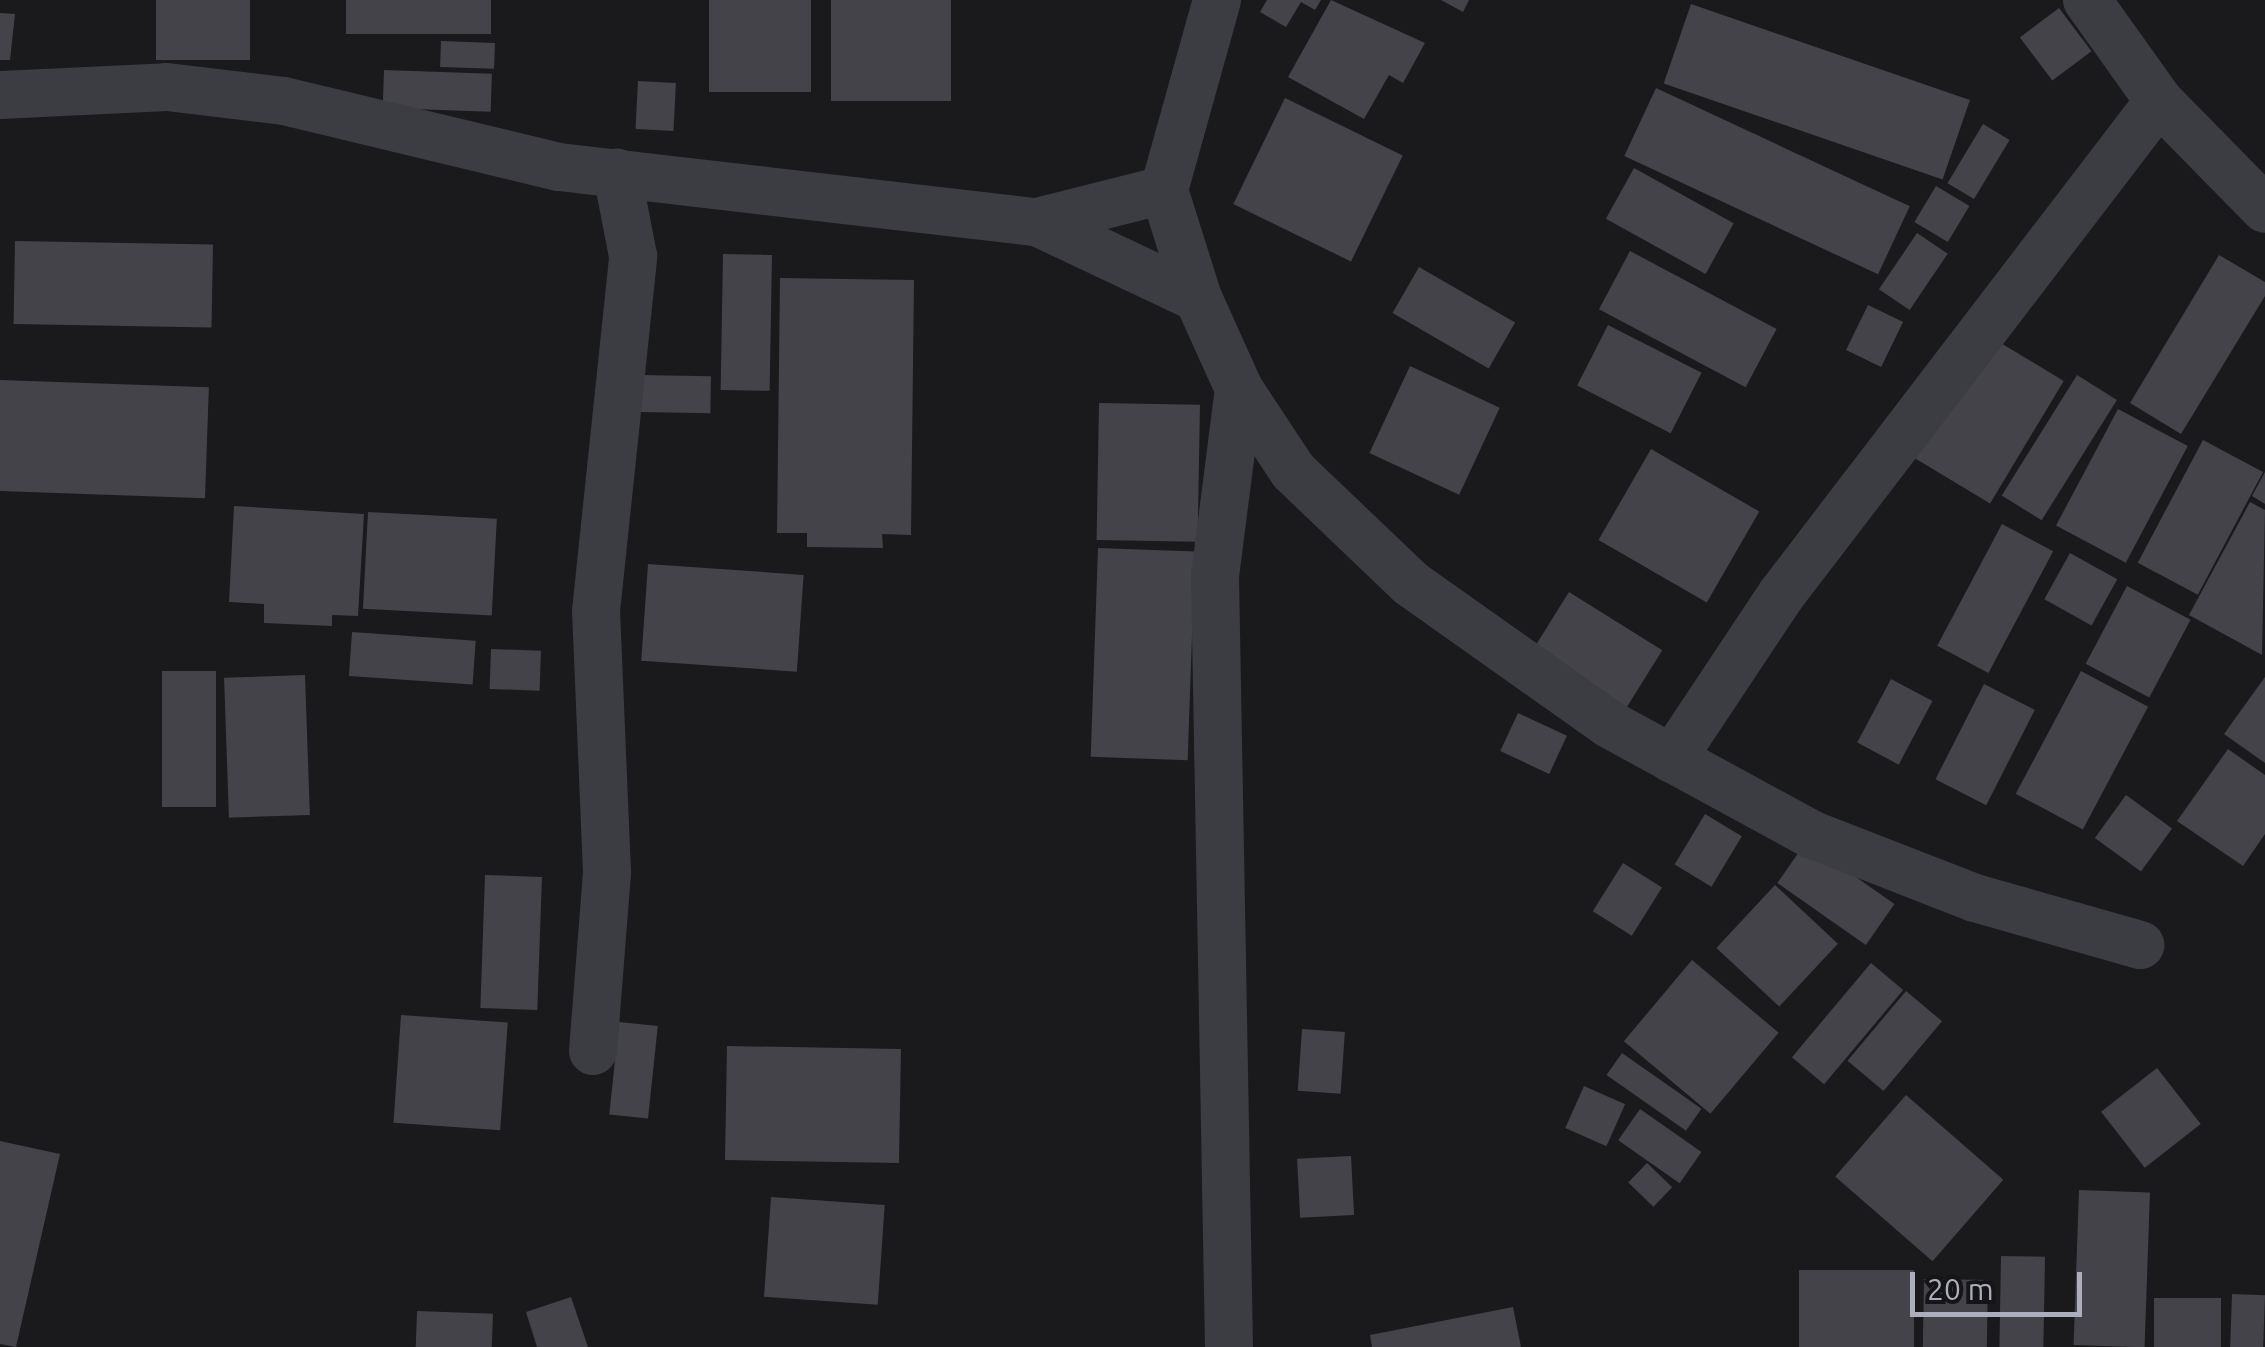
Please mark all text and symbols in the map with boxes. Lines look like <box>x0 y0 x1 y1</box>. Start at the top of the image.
scale bar <box>1915 1252 2088 1314</box>
text: 20 m <box>1927 1272 1994 1306</box>

